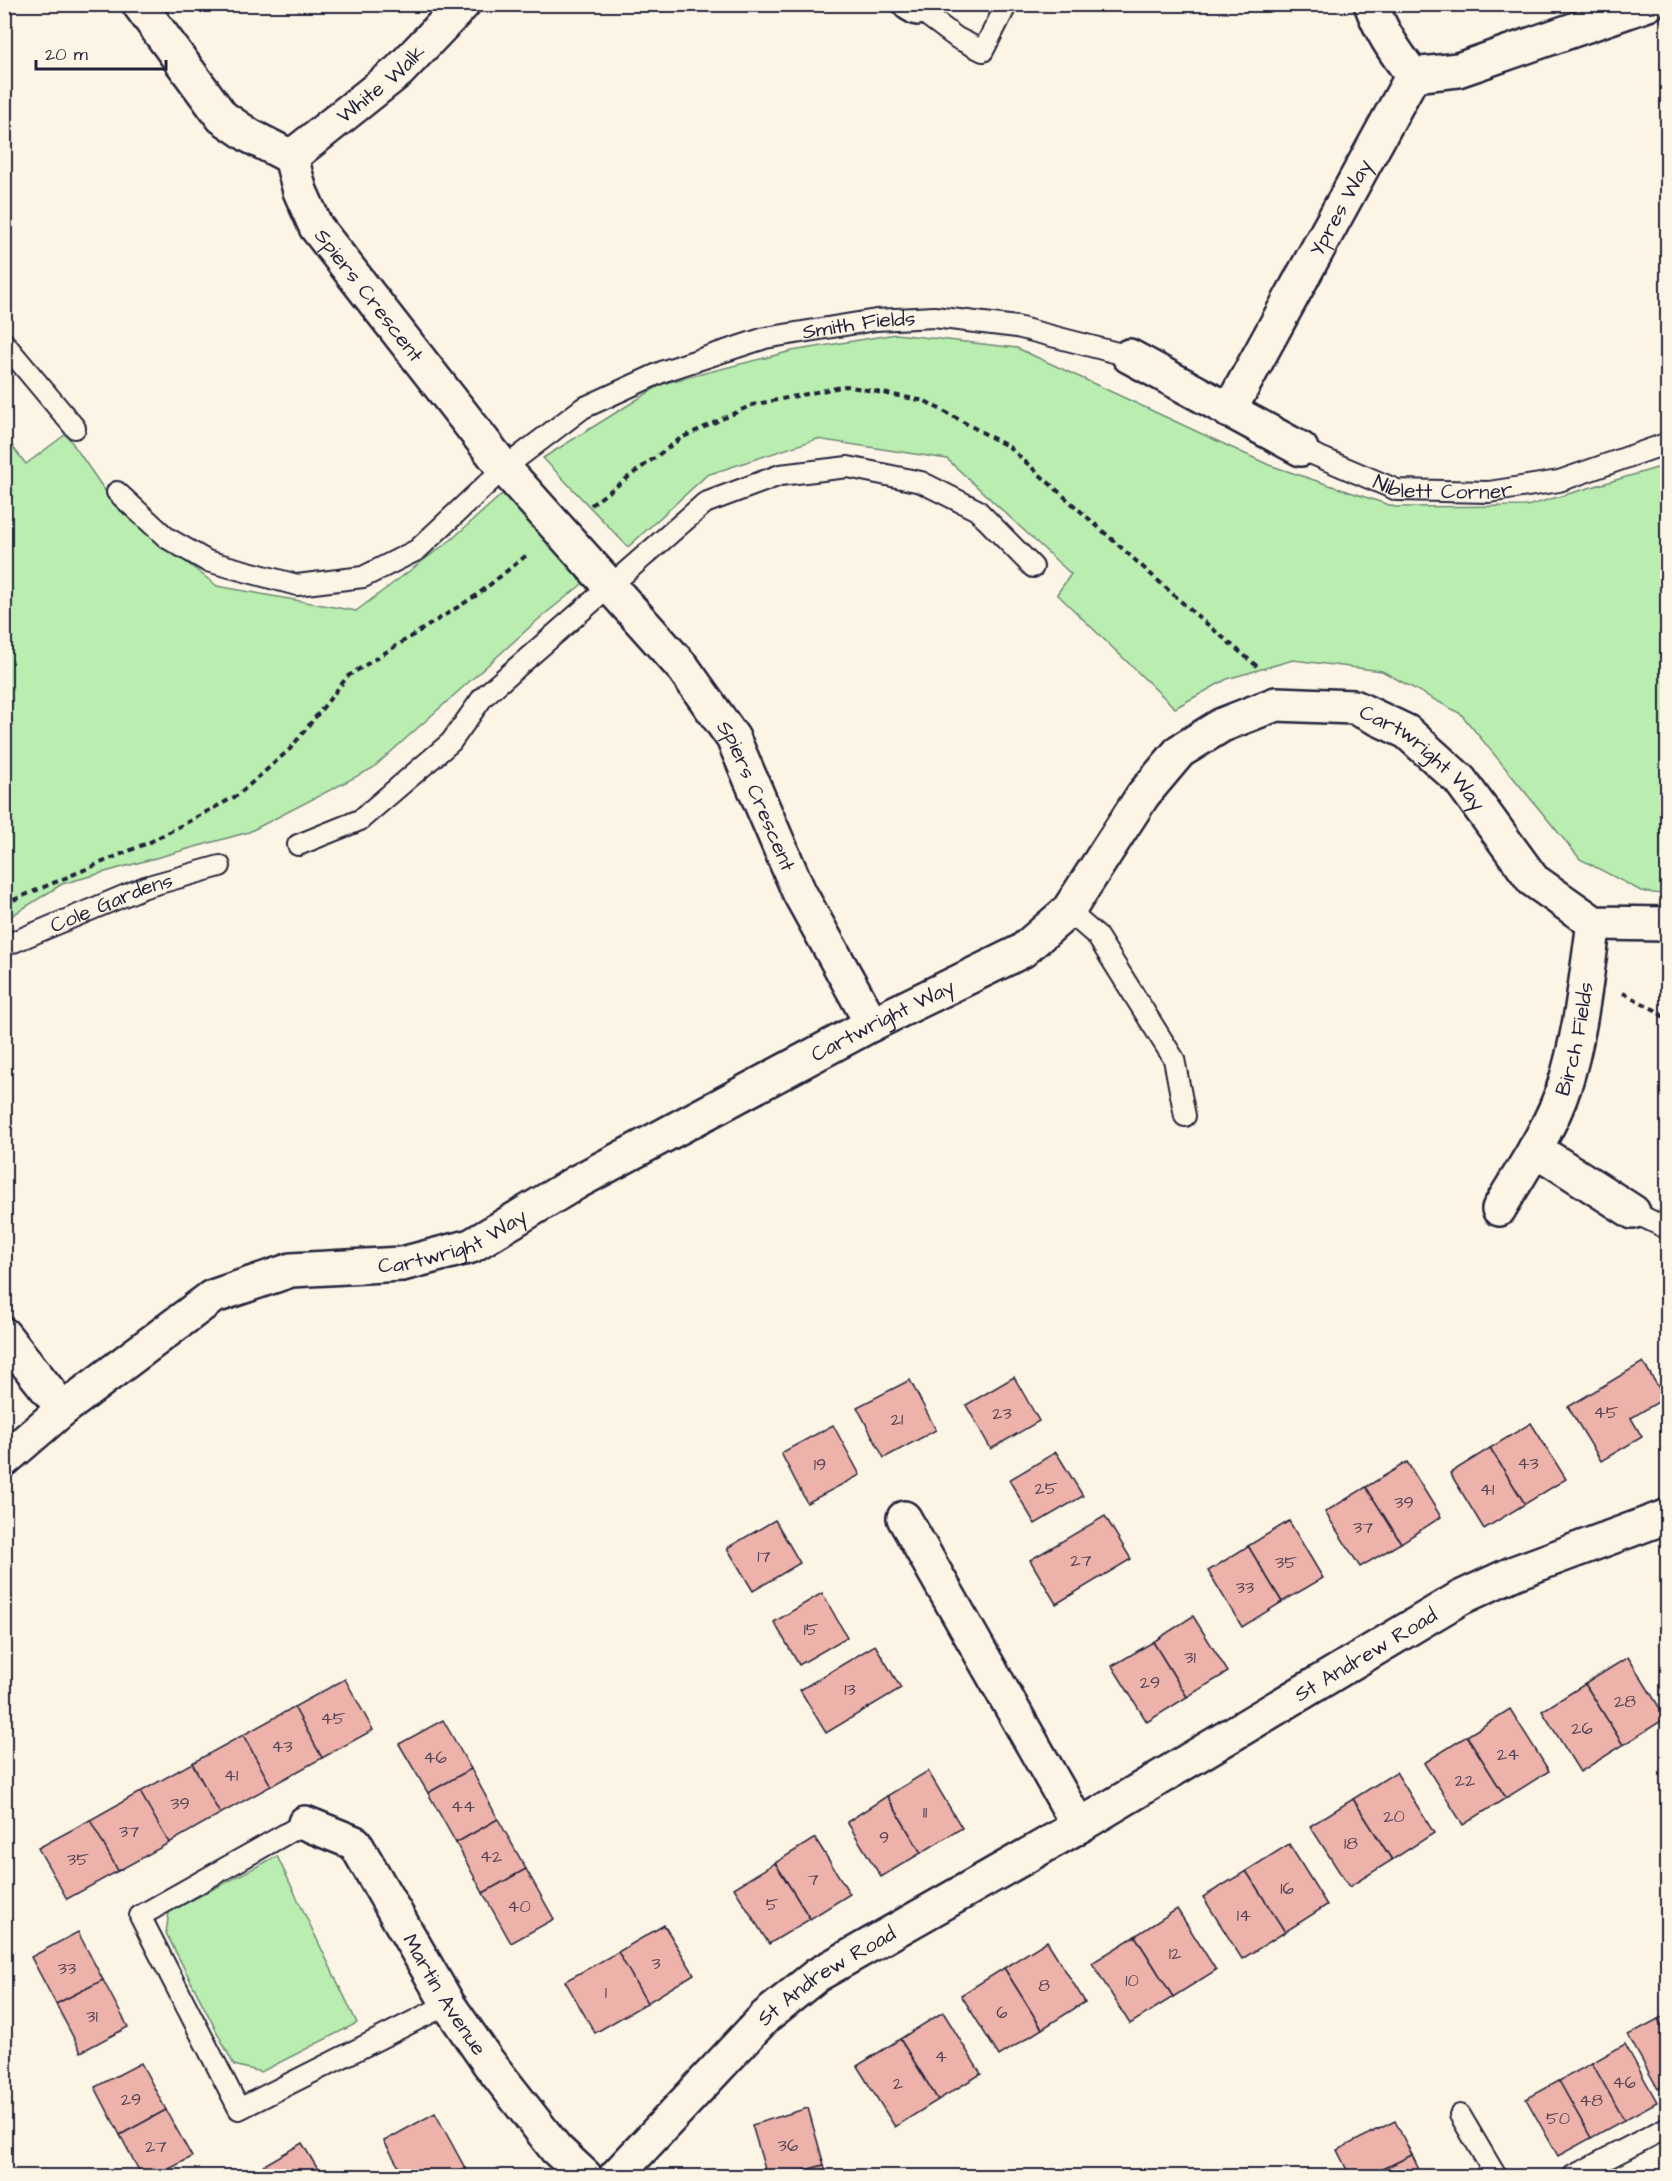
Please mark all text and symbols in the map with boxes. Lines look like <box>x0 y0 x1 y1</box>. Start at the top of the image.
scale bar <box>36 33 166 71</box>
street label: White Walk <box>331 38 432 130</box>
text: 20 m <box>45 42 88 67</box>
street label: Ypres Way <box>1302 154 1381 262</box>
street label: Spiers Crescent <box>307 222 430 369</box>
street label: Smith Fields <box>800 304 916 347</box>
street label: Niblett Corner <box>1369 468 1515 507</box>
street label: Cartwright Way <box>1354 698 1492 819</box>
street label: Spiers Crescent <box>710 714 803 876</box>
street label: Cole Gardens <box>46 866 176 940</box>
street label: Cartwright Way <box>806 972 961 1069</box>
street label: Birch Fields <box>1548 980 1601 1100</box>
street label: Cartwright Way <box>377 1202 534 1280</box>
house number: 45 <box>1594 1400 1619 1425</box>
house number: 23 <box>992 1401 1012 1426</box>
house number: 21 <box>891 1407 903 1432</box>
house number: 43 <box>1517 1451 1539 1476</box>
house number: 19 <box>814 1452 826 1477</box>
house number: 25 <box>1034 1476 1058 1501</box>
house number: 41 <box>1480 1477 1494 1502</box>
house number: 39 <box>1394 1490 1414 1515</box>
house number: 37 <box>1353 1515 1373 1540</box>
house number: 17 <box>757 1544 771 1569</box>
house number: 27 <box>1070 1548 1092 1573</box>
house number: 35 <box>1275 1550 1297 1575</box>
house number: 33 <box>1236 1575 1254 1600</box>
street label: St Andrew Road <box>1289 1601 1443 1709</box>
house number: 15 <box>803 1617 819 1642</box>
house number: 31 <box>1184 1645 1196 1670</box>
house number: 29 <box>1140 1670 1160 1695</box>
house number: 13 <box>844 1677 856 1702</box>
house number: 28 <box>1614 1689 1636 1714</box>
house number: 45 <box>321 1706 346 1731</box>
house number: 26 <box>1571 1716 1593 1741</box>
house number: 43 <box>271 1734 293 1759</box>
house number: 24 <box>1497 1742 1519 1767</box>
house number: 46 <box>423 1745 447 1770</box>
house number: 41 <box>224 1763 238 1788</box>
house number: 22 <box>1455 1768 1476 1793</box>
house number: 39 <box>170 1791 190 1816</box>
house number: 44 <box>451 1794 475 1819</box>
house number: 11 <box>923 1800 927 1825</box>
house number: 20 <box>1383 1804 1405 1829</box>
house number: 37 <box>119 1819 139 1844</box>
house number: 9 <box>879 1825 889 1850</box>
house number: 18 <box>1344 1831 1358 1856</box>
house number: 42 <box>480 1844 503 1869</box>
house number: 35 <box>67 1847 89 1872</box>
house number: 7 <box>807 1867 819 1892</box>
house number: 16 <box>1280 1876 1294 1901</box>
house number: 5 <box>766 1892 779 1917</box>
house number: 40 <box>507 1894 531 1919</box>
house number: 14 <box>1237 1903 1251 1928</box>
street label: St Andrew Road <box>750 1919 901 2032</box>
street label: Martin Avenue <box>395 1929 493 2061</box>
house number: 12 <box>1169 1941 1182 1966</box>
house number: 3 <box>651 1951 661 1976</box>
house number: 33 <box>58 1956 76 1981</box>
house number: 10 <box>1125 1968 1139 1993</box>
house number: 8 <box>1038 1973 1050 1998</box>
house number: 1 <box>605 1980 607 2005</box>
house number: 6 <box>996 2000 1008 2025</box>
house number: 31 <box>86 2004 98 2029</box>
house number: 4 <box>935 2044 947 2069</box>
house number: 46 <box>1612 2070 1636 2095</box>
house number: 2 <box>893 2071 904 2096</box>
house number: 29 <box>121 2087 141 2112</box>
house number: 48 <box>1579 2088 1603 2113</box>
house number: 50 <box>1546 2106 1570 2131</box>
house number: 36 <box>778 2133 798 2158</box>
house number: 27 <box>145 2134 167 2159</box>

